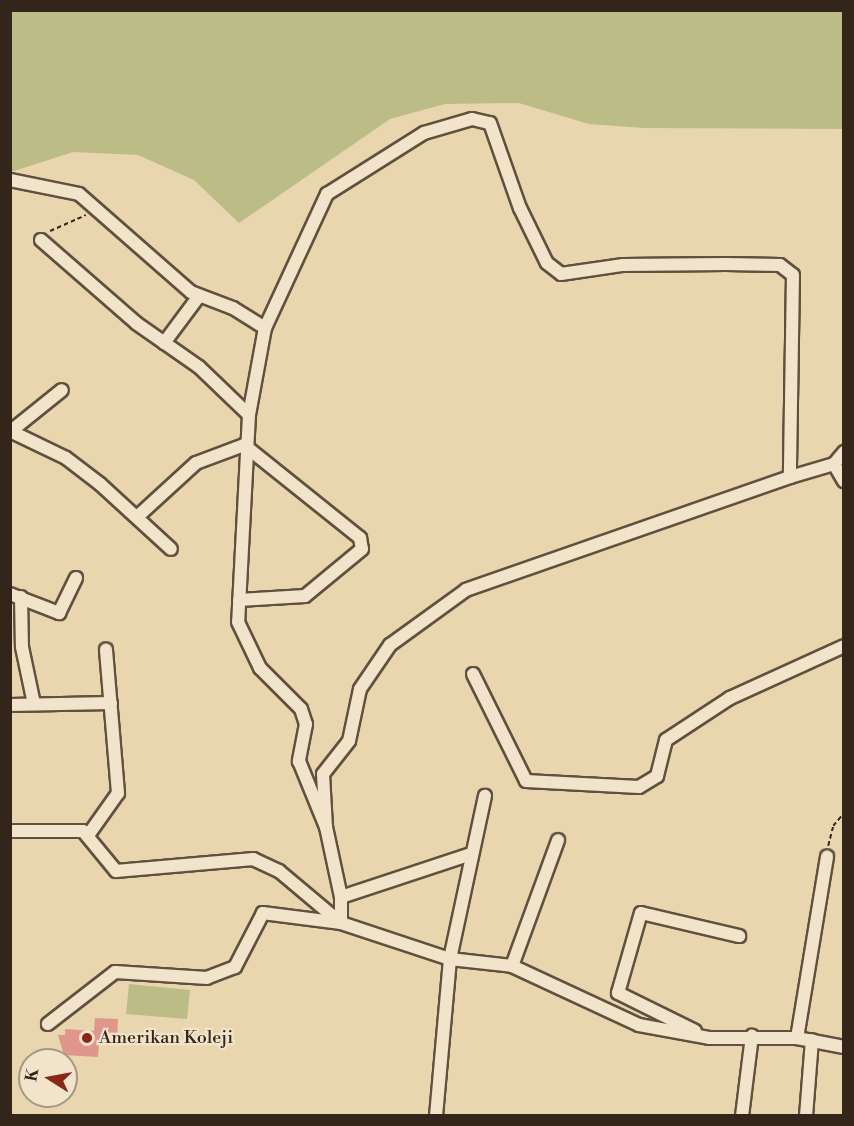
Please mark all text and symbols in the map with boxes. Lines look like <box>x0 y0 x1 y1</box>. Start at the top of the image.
place label: Amerikan Koleji <box>99 1027 233 1049</box>
marker: Amerikan Koleji <box>80 1031 94 1045</box>
north arrow <box>18 1048 78 1108</box>
text: K <box>21 1067 43 1083</box>

